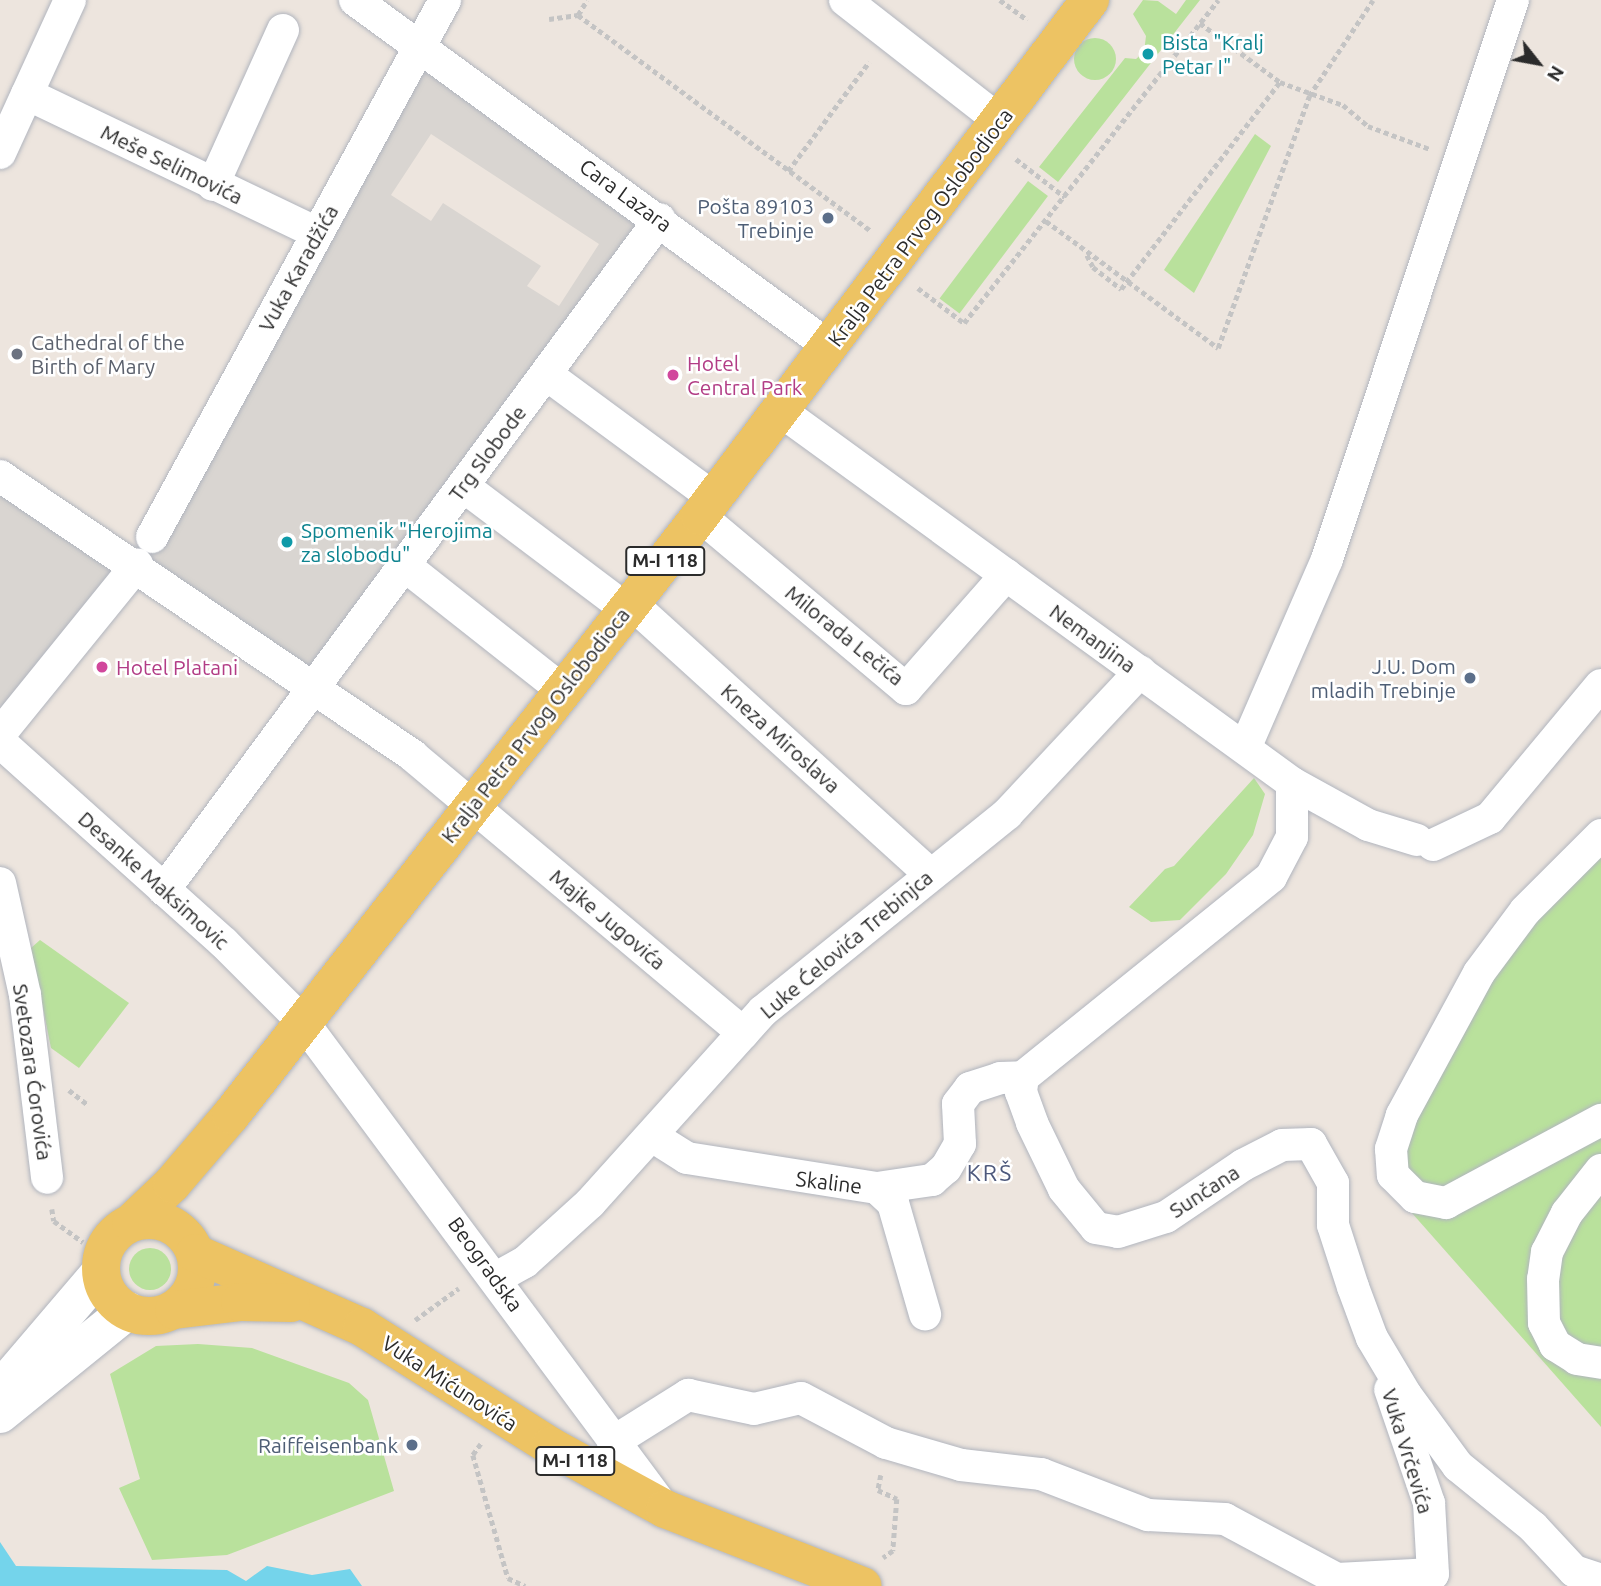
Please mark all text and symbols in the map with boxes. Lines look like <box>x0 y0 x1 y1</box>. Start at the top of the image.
north arrow <box>1503 28 1573 98</box>
place label: Bista "Kralj Petar I" <box>1162 29 1264 79</box>
marker: Bista "Kralj Petar I" <box>1140 46 1156 62</box>
text: N <box>1543 62 1569 86</box>
street label: Kralja Petra Prvog Oslobodioca <box>822 103 1018 351</box>
street label: Meše Selimovića <box>97 119 247 209</box>
street label: Cara Lazara <box>575 153 677 237</box>
place label: Pošta 89103 Trebinje <box>697 193 814 243</box>
street label: Vuka Karadžića <box>253 200 343 336</box>
marker: Pošta 89103 Trebinje <box>820 210 836 226</box>
place label: Cathedral of the Birth of Mary <box>31 329 185 379</box>
marker: Cathedral of the Birth of Mary <box>9 346 25 362</box>
place label: Hotel Central Park <box>687 350 802 400</box>
marker: Hotel Central Park <box>665 367 681 383</box>
street label: Trg Slobode <box>443 400 531 506</box>
place label: Spomenik "Herojima za slobodu" <box>301 517 493 567</box>
marker: Spomenik "Herojima za slobodu" <box>279 534 295 550</box>
road number: M-I 118 <box>625 546 705 576</box>
street label: Milorada Lečića <box>781 579 909 691</box>
street label: Nemanjina <box>1045 598 1141 678</box>
street label: Kralja Petra Prvog Oslobodioca <box>435 602 635 848</box>
place label: J.U. Dom mladih Trebinje <box>1311 653 1456 703</box>
place label: Hotel Platani <box>116 654 238 680</box>
marker: Hotel Platani <box>94 659 110 675</box>
marker: J.U. Dom mladih Trebinje <box>1462 670 1478 686</box>
street label: Kneza Miroslava <box>716 678 846 798</box>
street label: Desanke Maksimovic <box>73 806 235 954</box>
street label: Majke Jugovića <box>545 863 671 975</box>
street label: Luke Ćelovića Trebinjca <box>755 864 937 1024</box>
street label: Svetozara Ćorovića <box>8 982 58 1162</box>
district label: KRŠ <box>967 1159 1013 1187</box>
street label: Sunčana <box>1164 1159 1244 1223</box>
street label: Skaline <box>794 1165 864 1199</box>
street label: Beogradska <box>443 1212 529 1316</box>
street label: Vuka Mićunovića <box>378 1330 522 1436</box>
street label: Vuka Vrčevića <box>1377 1386 1439 1516</box>
place label: Raiffeisenbank <box>258 1432 398 1458</box>
marker: Raiffeisenbank <box>404 1437 420 1453</box>
road number: M-I 118 <box>535 1446 615 1476</box>

